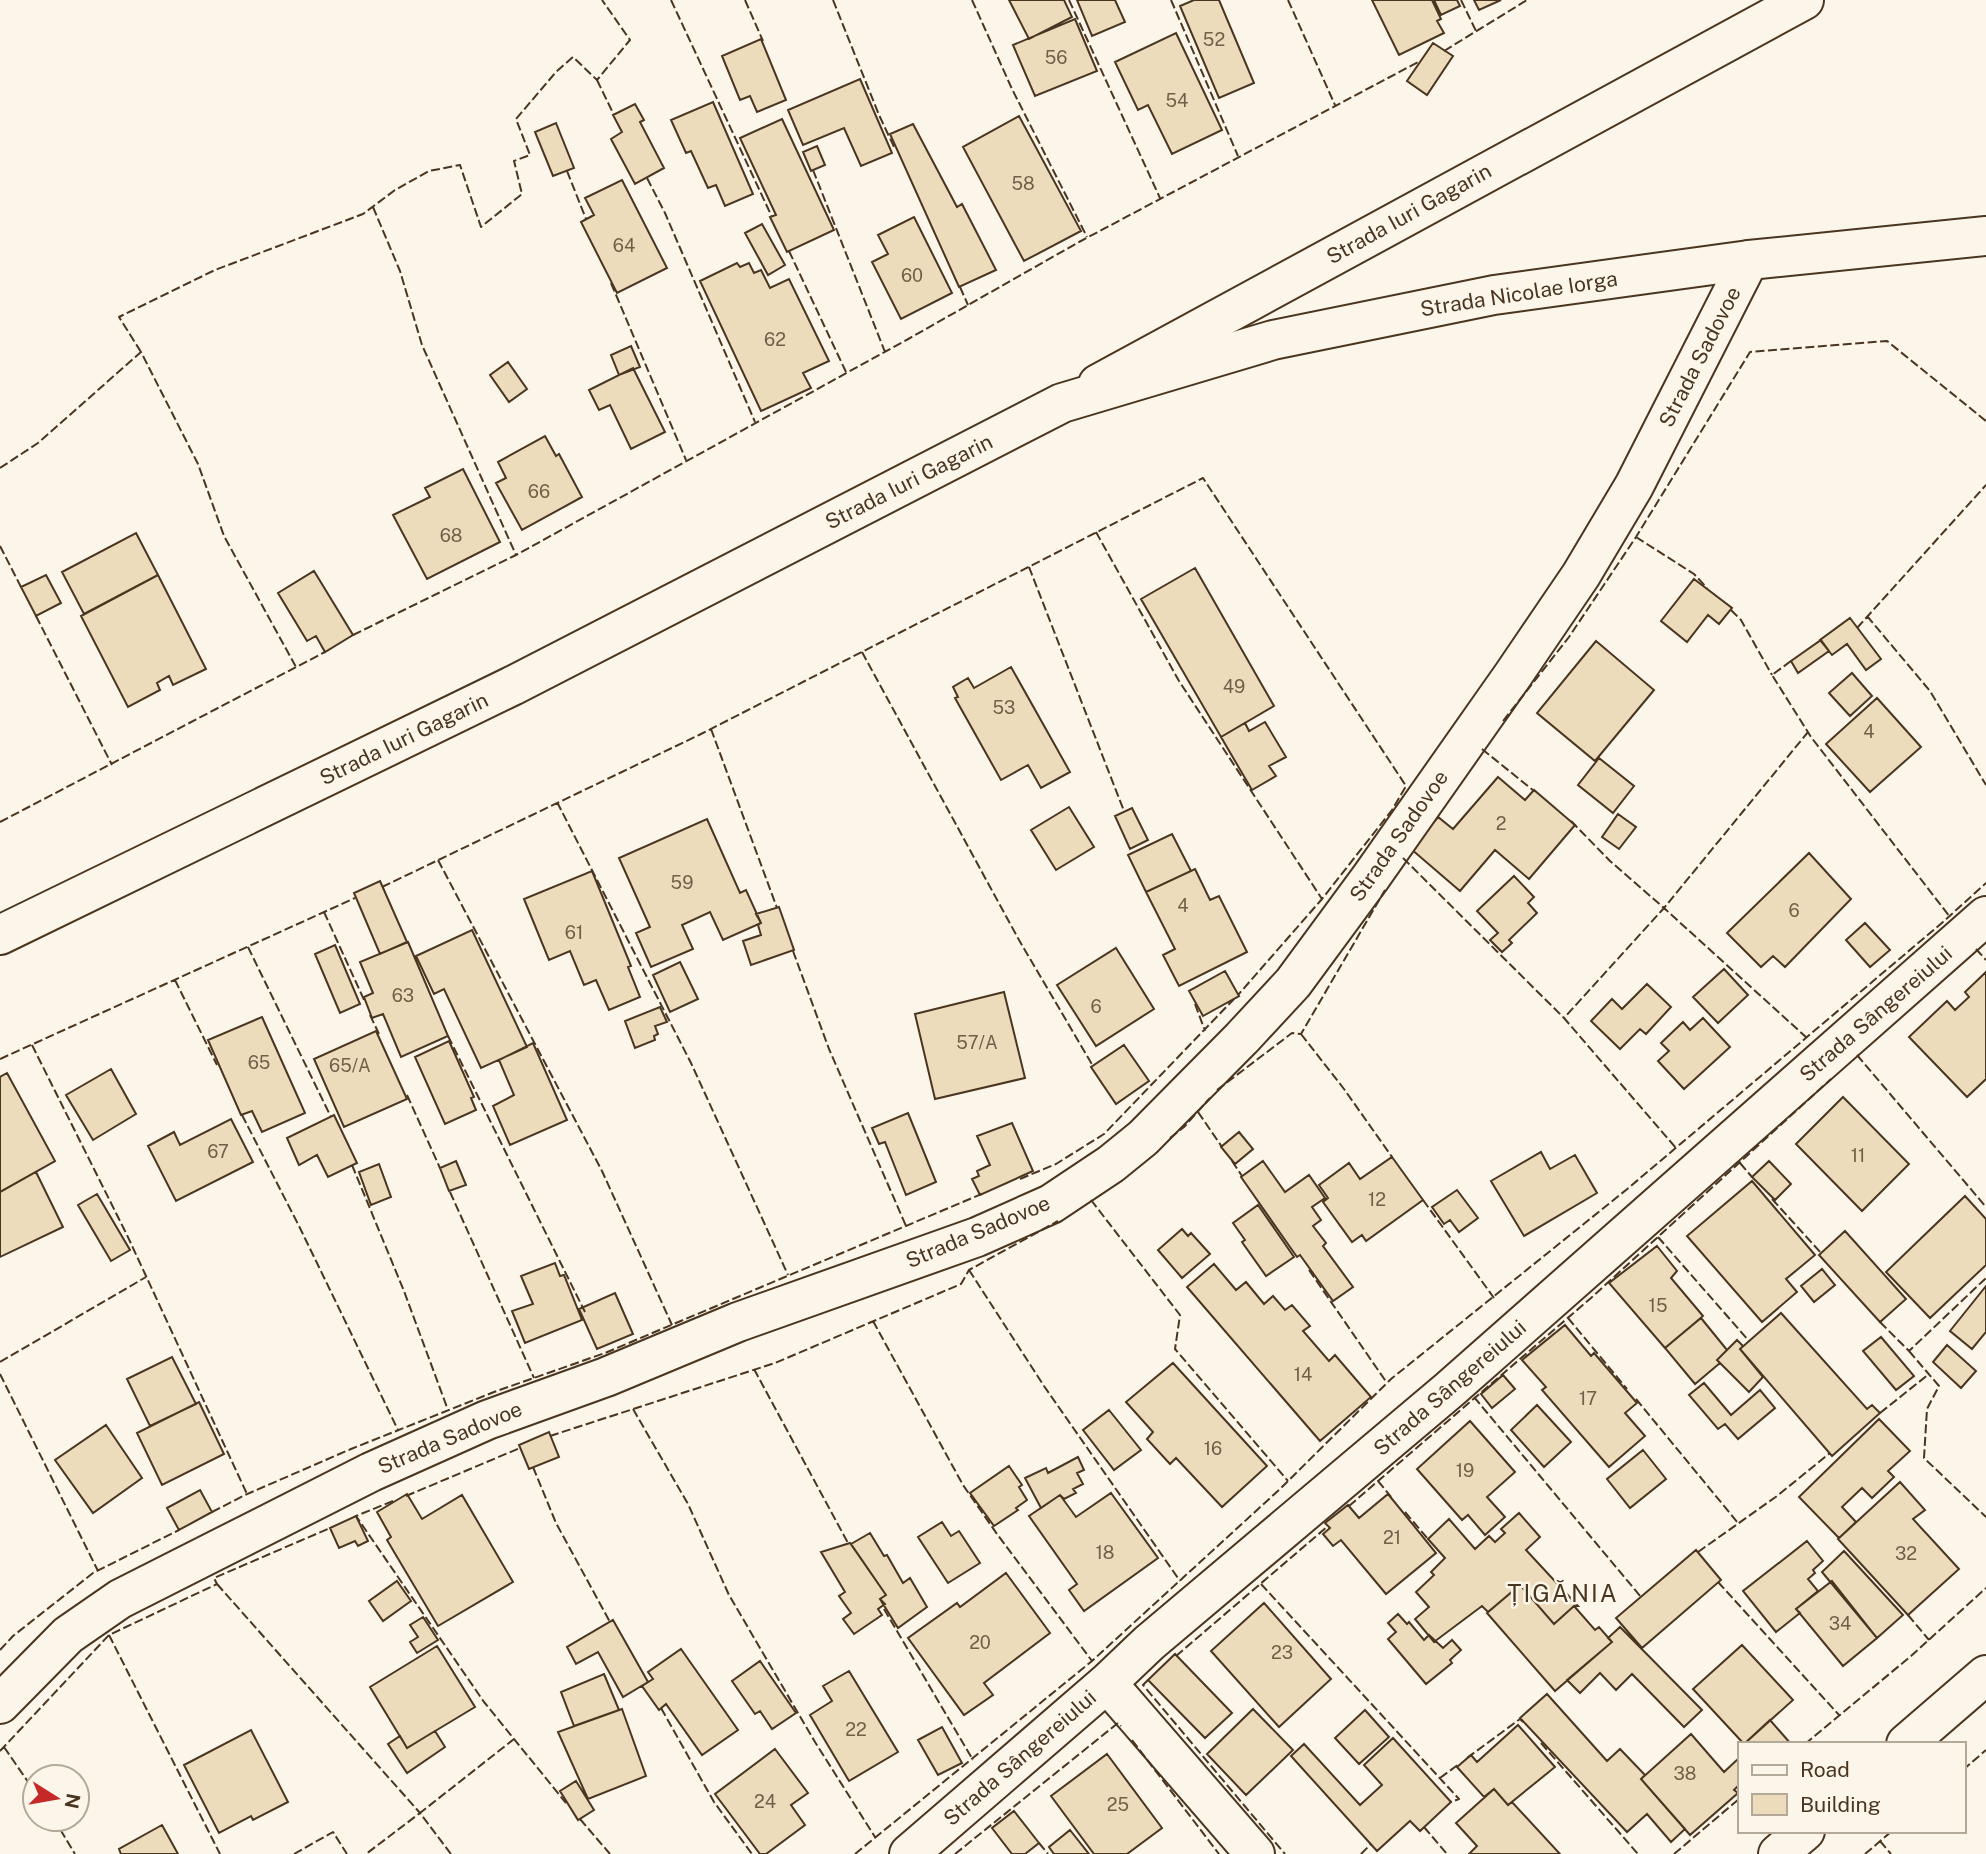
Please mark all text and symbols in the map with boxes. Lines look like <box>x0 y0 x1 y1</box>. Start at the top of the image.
house number: 52 <box>1203 29 1225 50</box>
house number: 56 <box>1045 47 1067 68</box>
house number: 54 <box>1166 90 1188 111</box>
street label: Strada Iuri Gagarin <box>1322 158 1495 269</box>
house number: 58 <box>1011 173 1035 194</box>
house number: 64 <box>613 235 635 256</box>
house number: 60 <box>901 265 923 286</box>
street label: Strada Nicolae Iorga <box>1418 266 1619 321</box>
street label: Strada Sadovoe <box>1653 282 1746 431</box>
house number: 62 <box>764 329 786 350</box>
street label: Strada Iuri Gagarin <box>821 429 997 535</box>
house number: 66 <box>528 481 550 502</box>
house number: 68 <box>440 525 462 546</box>
house number: 49 <box>1223 676 1245 697</box>
street label: Strada Iuri Gagarin <box>315 687 492 790</box>
house number: 53 <box>993 697 1015 718</box>
house number: 4 <box>1863 721 1875 742</box>
street label: Strada Sadovoe <box>1344 765 1453 906</box>
house number: 2 <box>1496 813 1506 834</box>
house number: 59 <box>671 872 693 893</box>
house number: 4 <box>1177 895 1189 916</box>
house number: 6 <box>1788 900 1800 921</box>
house number: 61 <box>565 922 583 943</box>
street label: Strada Sângereiului <box>1794 941 1957 1087</box>
house number: 63 <box>392 985 414 1006</box>
house number: 6 <box>1090 996 1102 1017</box>
house number: 57/A <box>956 1032 998 1053</box>
house number: 65 <box>248 1052 270 1073</box>
house number: 65/A <box>329 1055 371 1076</box>
house number: 67 <box>207 1141 229 1162</box>
house number: 11 <box>1851 1145 1865 1166</box>
house number: 12 <box>1368 1189 1386 1210</box>
street label: Strada Sadovoe <box>902 1190 1054 1273</box>
house number: 15 <box>1649 1295 1667 1316</box>
street label: Strada Sângereiului <box>1368 1315 1531 1461</box>
house number: 14 <box>1294 1364 1312 1385</box>
house number: 17 <box>1579 1388 1597 1409</box>
street label: Strada Sadovoe <box>374 1396 526 1479</box>
house number: 16 <box>1204 1438 1222 1459</box>
house number: 19 <box>1456 1460 1474 1481</box>
house number: 21 <box>1383 1527 1401 1548</box>
house number: 18 <box>1096 1542 1114 1563</box>
house number: 32 <box>1895 1543 1917 1564</box>
district label: ȚIGĂNIA <box>1507 1579 1619 1607</box>
house number: 34 <box>1829 1613 1851 1634</box>
house number: 20 <box>969 1632 991 1653</box>
house number: 23 <box>1271 1642 1293 1663</box>
street label: Strada Sângereiului <box>938 1685 1101 1831</box>
house number: 22 <box>845 1719 867 1740</box>
legend <box>1738 1742 1965 1833</box>
text: Road <box>1800 1757 1850 1782</box>
north arrow <box>21 1763 91 1833</box>
house number: 38 <box>1674 1763 1696 1784</box>
house number: 24 <box>754 1791 776 1812</box>
text: N <box>60 1792 85 1811</box>
text: Building <box>1800 1792 1881 1817</box>
house number: 25 <box>1107 1794 1129 1815</box>

